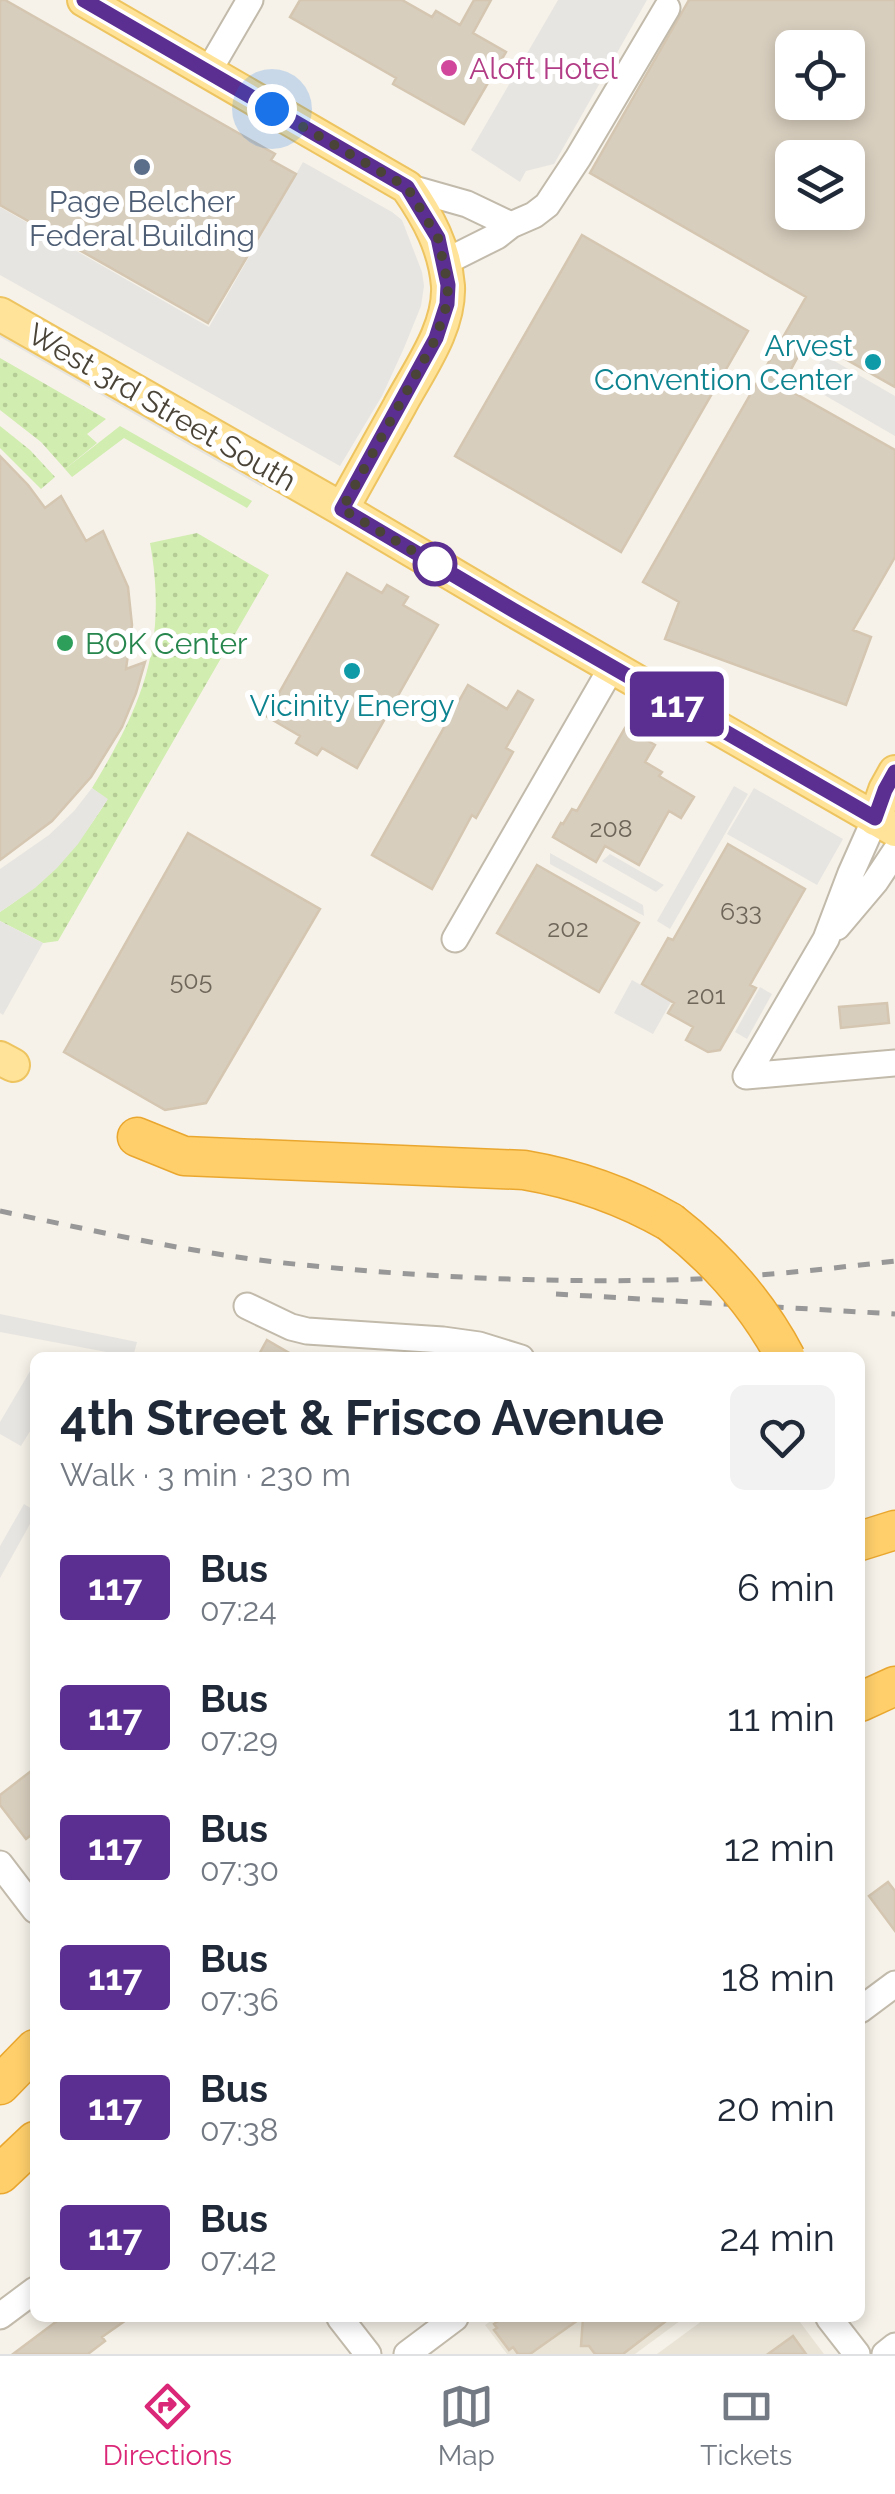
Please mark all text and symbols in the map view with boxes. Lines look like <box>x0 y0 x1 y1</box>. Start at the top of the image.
map controls <box>775 30 865 230</box>
button: locate <box>775 30 865 120</box>
place label: Aloft Hotel <box>469 51 619 86</box>
marker: Aloft Hotel <box>438 57 460 79</box>
your location <box>247 84 297 134</box>
button: layers <box>775 140 865 230</box>
marker: Page Belcher Federal Building <box>131 156 153 178</box>
place label: Page Belcher Federal Building <box>29 184 255 253</box>
street label: West 3rd Street South <box>22 316 302 498</box>
place label: Arvest Convention Center <box>594 328 853 397</box>
marker: Arvest Convention Center <box>862 351 884 373</box>
unlabelled marker <box>414 543 456 585</box>
place label: BOK Center <box>85 626 248 661</box>
marker: BOK Center <box>54 632 76 654</box>
marker: Vicinity Energy <box>341 660 363 682</box>
line badge: 117 <box>620 672 734 736</box>
text: 117 <box>650 684 704 725</box>
place label: Vicinity Energy <box>249 688 455 723</box>
house number: 208 <box>589 813 633 843</box>
house number: 633 <box>720 896 762 926</box>
house number: 202 <box>547 913 589 943</box>
house number: 505 <box>170 965 212 995</box>
house number: 201 <box>686 980 726 1010</box>
button: heart <box>730 1385 835 1490</box>
text: 4th Street & Frisco Avenue <box>60 1390 664 1446</box>
text: Walk · 3 min · 230 m <box>60 1456 351 1493</box>
text: Bus <box>200 1546 268 1591</box>
text: 6 min <box>737 1565 835 1610</box>
text: 117 <box>88 1567 142 1608</box>
text: 07:24 <box>200 1591 277 1628</box>
text: Bus <box>200 1676 268 1721</box>
text: 11 min <box>727 1695 835 1740</box>
text: 117 <box>88 1697 142 1738</box>
text: 07:29 <box>200 1721 278 1758</box>
text: Bus <box>200 1806 268 1851</box>
text: 12 min <box>724 1825 835 1870</box>
text: 117 <box>88 1827 142 1868</box>
text: 07:30 <box>200 1851 279 1888</box>
text: Bus <box>200 1936 268 1981</box>
text: 18 min <box>721 1955 835 2000</box>
text: 117 <box>88 1957 142 1998</box>
text: 07:36 <box>200 1981 279 2018</box>
text: Bus <box>200 2066 268 2111</box>
text: 20 min <box>717 2085 835 2130</box>
text: 117 <box>88 2087 142 2128</box>
text: 07:38 <box>200 2111 279 2148</box>
text: Bus <box>200 2196 268 2241</box>
text: 24 min <box>719 2215 835 2260</box>
text: 117 <box>88 2217 142 2258</box>
text: 07:42 <box>200 2241 277 2278</box>
tab: Directions <box>103 2379 232 2472</box>
tab: Map <box>438 2379 495 2472</box>
tab: Tickets <box>700 2379 792 2472</box>

